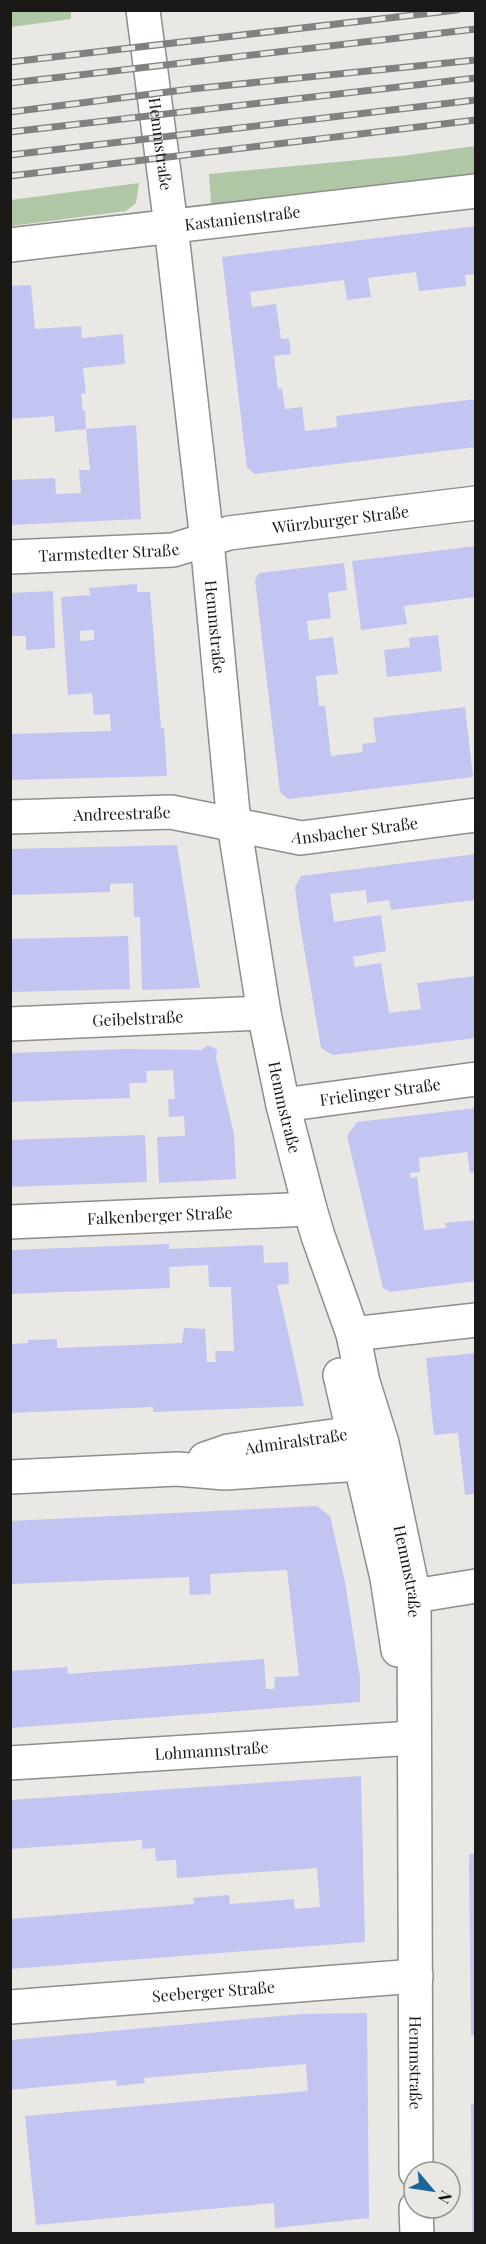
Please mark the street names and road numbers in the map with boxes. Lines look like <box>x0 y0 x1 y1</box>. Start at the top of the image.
street label: Hemmstraße <box>144 96 177 192</box>
street label: Kastanienstraße <box>183 200 301 235</box>
street label: Würzburger Straße <box>270 500 410 538</box>
street label: Tarmstedter Straße <box>38 538 182 566</box>
street label: Hemmstraße <box>201 579 231 674</box>
street label: Andreestraße <box>72 801 171 825</box>
street label: Ansbacher Straße <box>289 812 419 848</box>
street label: Geibelstraße <box>92 1006 184 1030</box>
street label: Hemmstraße <box>264 1059 306 1155</box>
street label: Frielinger Straße <box>318 1073 442 1110</box>
street label: Falkenberger Straße <box>87 1201 233 1229</box>
street label: Admiralstraße <box>242 1423 349 1459</box>
street label: Hemmstraße <box>389 1523 425 1618</box>
street label: Lohmannstraße <box>154 1736 269 1764</box>
street label: Seeberger Straße <box>151 1976 276 2006</box>
street label: Hemmstraße <box>405 2016 427 2110</box>

